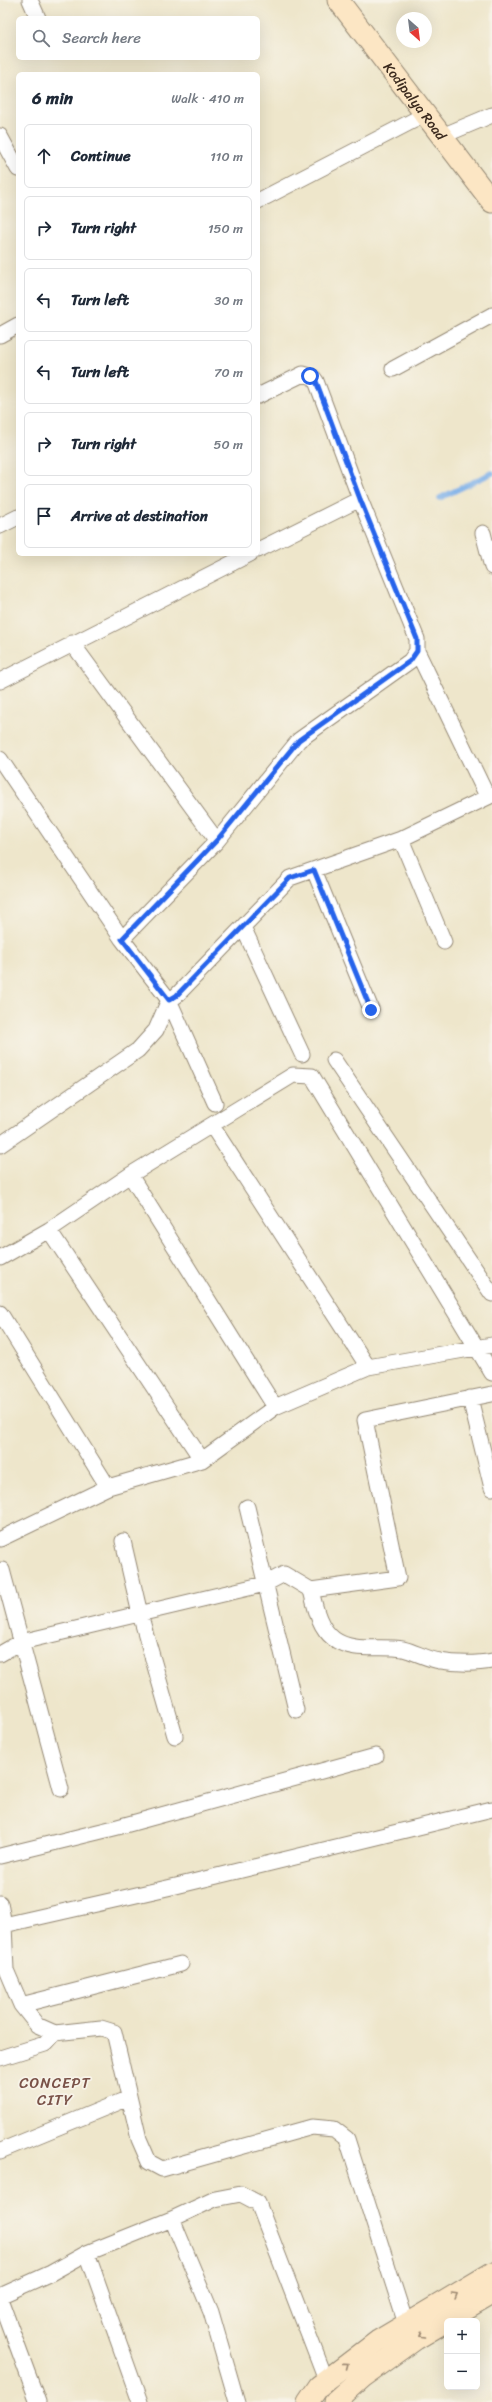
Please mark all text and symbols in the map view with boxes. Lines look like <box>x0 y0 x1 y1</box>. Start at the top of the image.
north arrow <box>396 12 432 48</box>
search box <box>16 16 260 60</box>
text: Search here <box>62 25 141 51</box>
icon: search <box>30 27 52 49</box>
street label: Kodipalya Road <box>377 56 454 147</box>
text: 6 min <box>32 83 73 113</box>
text: Walk · 410 m <box>171 87 244 110</box>
text: Continue <box>71 143 131 169</box>
icon: ahead <box>33 145 55 167</box>
text: 110 m <box>210 145 243 168</box>
text: Turn right <box>71 215 136 241</box>
icon: right <box>33 217 55 239</box>
text: 150 m <box>208 217 243 240</box>
text: Turn left <box>71 287 129 313</box>
icon: left <box>33 289 55 311</box>
text: 30 m <box>214 289 243 312</box>
text: Turn left <box>71 359 129 385</box>
icon: left <box>33 361 55 383</box>
text: 70 m <box>214 361 243 384</box>
route start <box>301 367 319 385</box>
text: Turn right <box>71 431 136 457</box>
icon: right <box>33 433 55 455</box>
text: 50 m <box>213 433 243 456</box>
text: Arrive at destination <box>71 503 208 529</box>
icon: arrive <box>33 505 55 527</box>
route end <box>362 1001 380 1019</box>
district label: CONCEPT CITY <box>19 2070 91 2113</box>
one-way arrow <box>451 2293 458 2300</box>
map controls <box>444 2318 480 2390</box>
button: + <box>444 2318 480 2354</box>
one-way arrow <box>419 2331 426 2338</box>
button: − <box>444 2354 480 2390</box>
one-way arrow <box>341 2363 348 2370</box>

